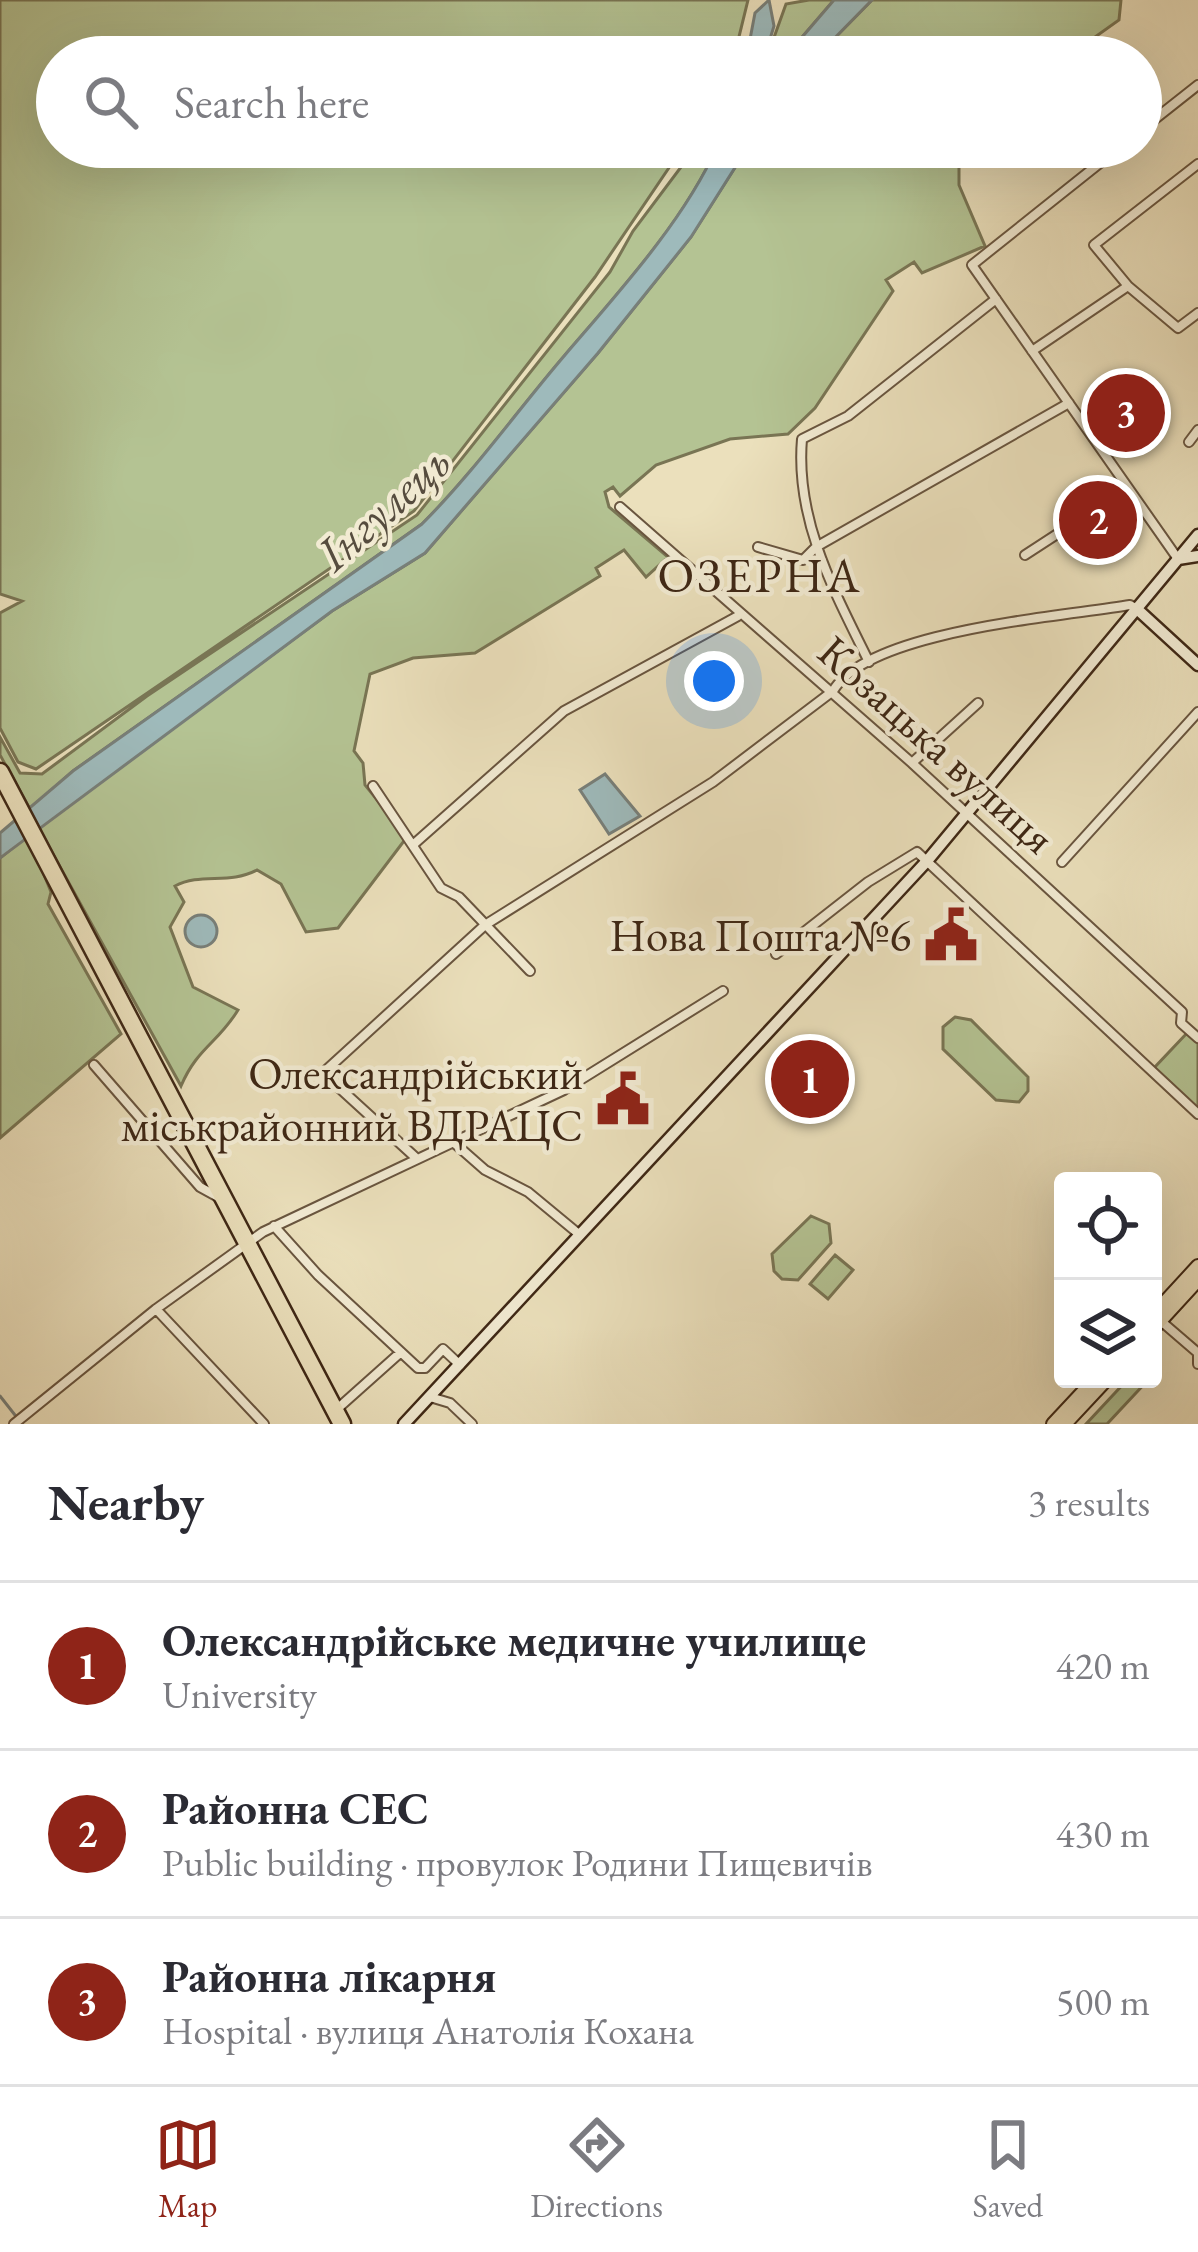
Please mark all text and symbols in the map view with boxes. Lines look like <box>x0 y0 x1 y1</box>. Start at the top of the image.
search box <box>36 36 1162 168</box>
icon: search <box>78 69 144 135</box>
text: Search here <box>174 73 369 131</box>
pin: 3 <box>1087 368 1165 458</box>
water label: Інгулець <box>302 430 463 584</box>
pin: 2 <box>1059 475 1137 565</box>
district label: ОЗЕРНА <box>658 544 862 606</box>
street label: Козацька вулиця <box>806 622 1068 866</box>
your location <box>684 651 744 711</box>
place label: Нова Пошта №6 <box>610 906 911 964</box>
public building icon: Нова Пошта №6 <box>922 906 980 964</box>
pin: 1 <box>771 1034 849 1124</box>
place label: Олександрійський міськрайонний ВДРАЦС <box>121 1044 583 1154</box>
public building icon: Олександрійський міськрайонний ВДРАЦС <box>594 1070 652 1128</box>
map controls <box>1054 1172 1162 1388</box>
button: locate <box>1054 1172 1162 1280</box>
button: layers <box>1054 1280 1162 1388</box>
text: Nearby <box>48 1469 204 1535</box>
text: 3 results <box>1028 1477 1150 1528</box>
text: Олександрійське медичне училище <box>162 1611 866 1669</box>
text: 1 <box>77 1640 97 1691</box>
text: 420 m <box>1056 1640 1150 1691</box>
text: University <box>162 1669 317 1720</box>
text: Районна СЕС <box>162 1779 429 1837</box>
text: 2 <box>77 1808 97 1859</box>
text: 430 m <box>1056 1808 1150 1859</box>
text: Public building · провулок Родини Пищевичів <box>162 1837 872 1888</box>
text: Районна лікарня <box>162 1947 496 2005</box>
text: 3 <box>77 1976 97 2027</box>
text: 500 m <box>1056 1976 1150 2027</box>
text: Hospital · вулиця Анатолія Кохана <box>162 2005 694 2056</box>
tab: Map <box>155 2112 221 2227</box>
tab: Directions <box>530 2112 663 2227</box>
tab: Saved <box>973 2112 1043 2227</box>

